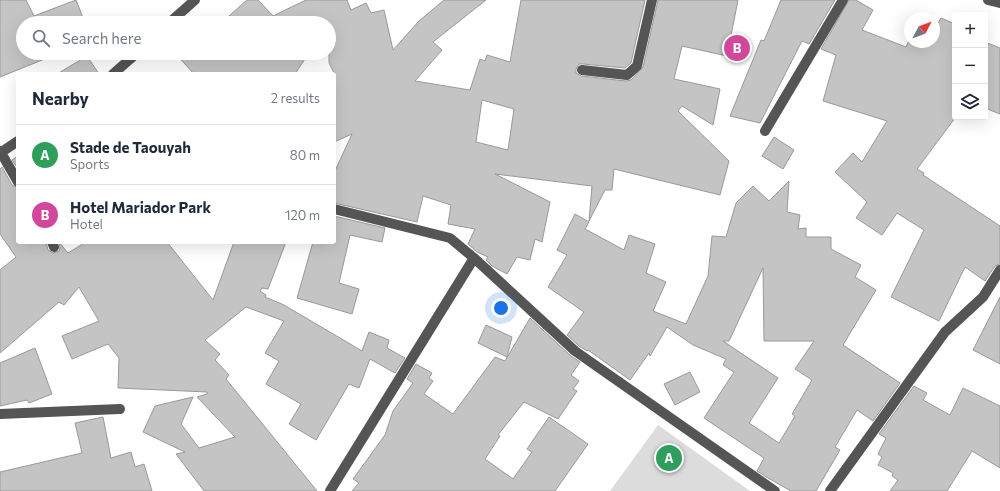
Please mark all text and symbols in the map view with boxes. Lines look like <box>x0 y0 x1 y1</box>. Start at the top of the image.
north arrow <box>904 12 940 48</box>
map controls <box>952 12 988 120</box>
button: + <box>952 12 988 48</box>
search box <box>16 16 336 60</box>
icon: search <box>30 27 52 49</box>
text: Search here <box>62 29 141 47</box>
pin: B <box>724 33 750 63</box>
button: − <box>952 48 988 84</box>
button: layers <box>952 84 988 120</box>
text: Nearby <box>32 88 89 109</box>
text: 2 results <box>271 90 320 106</box>
text: Stade de Taouyah <box>70 138 191 156</box>
text: A <box>40 147 50 163</box>
text: 80 m <box>290 147 320 163</box>
text: Sports <box>70 156 110 172</box>
text: Hotel Mariador Park <box>70 198 211 216</box>
text: B <box>41 207 49 223</box>
text: 120 m <box>285 207 320 223</box>
text: Hotel <box>70 216 103 232</box>
your location <box>491 298 511 318</box>
pin: A <box>656 443 682 473</box>

